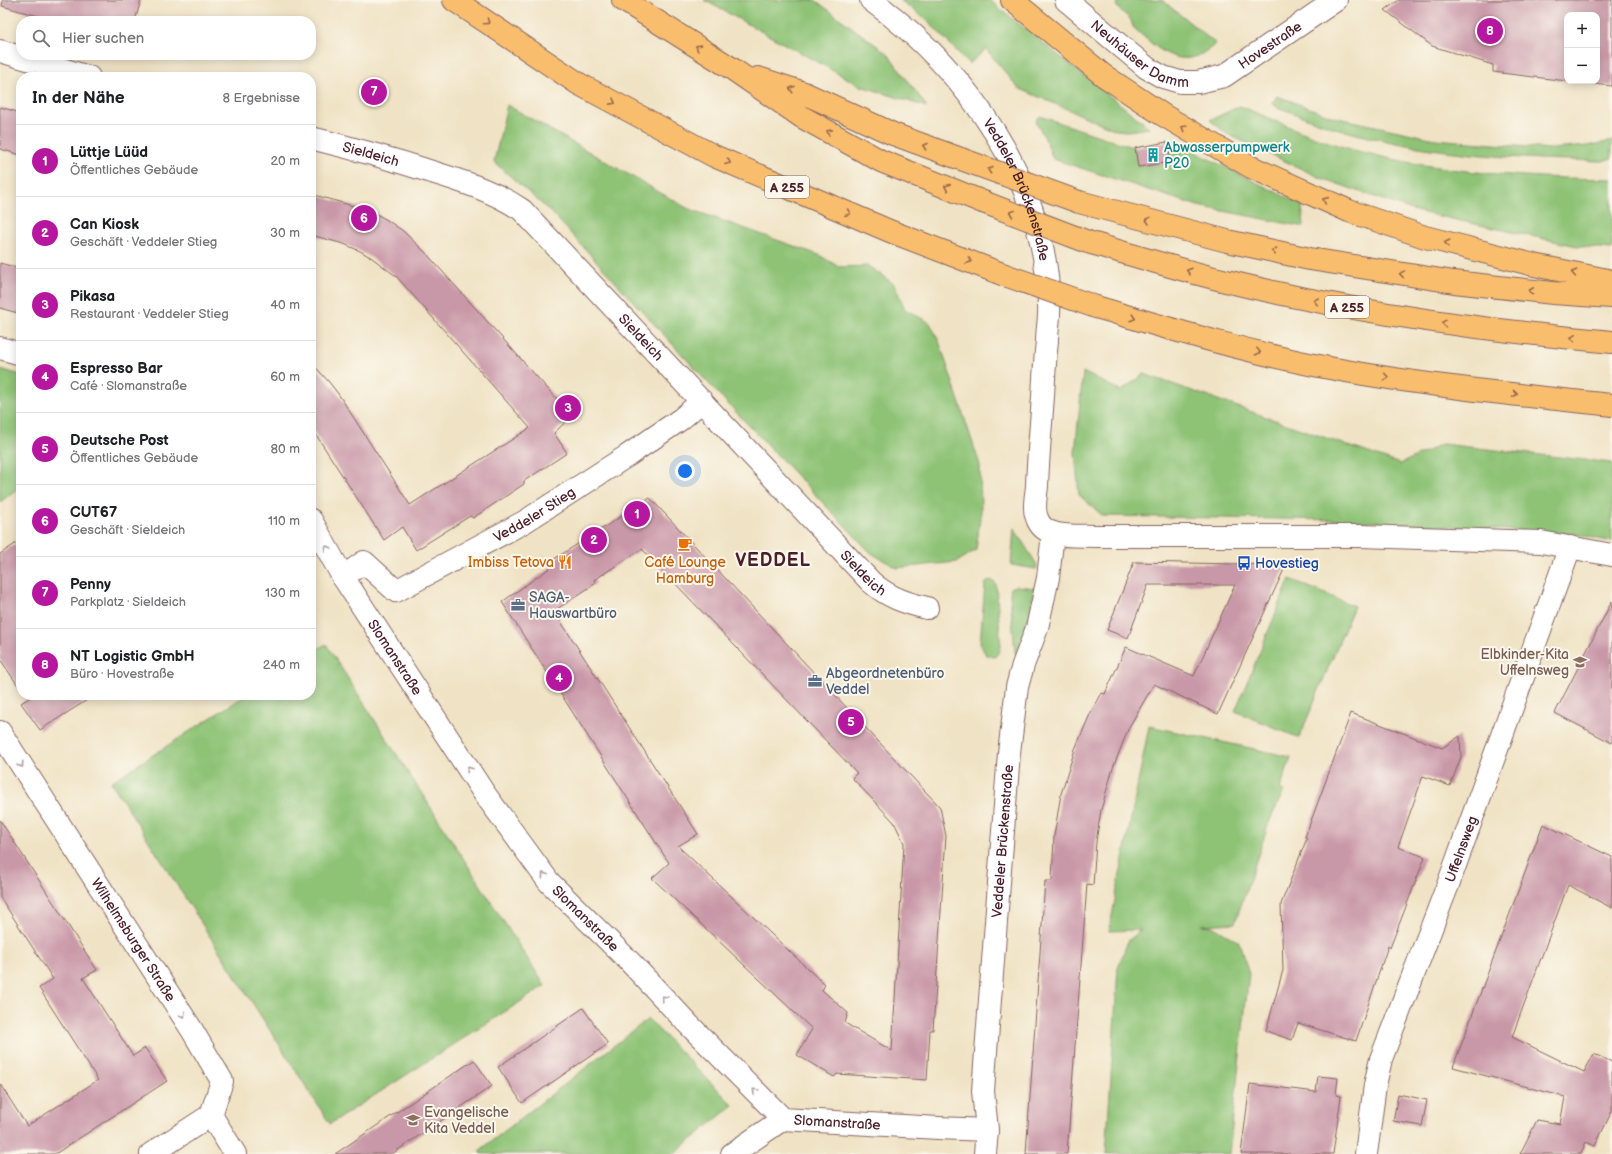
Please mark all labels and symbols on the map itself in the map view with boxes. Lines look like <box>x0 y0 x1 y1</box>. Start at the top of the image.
pin: 8 <box>1477 16 1503 46</box>
one-way arrow <box>482 17 489 24</box>
street label: Neuhäuser Damm <box>1087 17 1189 91</box>
street label: Hovestraße <box>1235 18 1305 73</box>
one-way arrow <box>695 44 702 52</box>
pin: 7 <box>361 77 387 107</box>
one-way arrow <box>789 86 796 94</box>
one-way arrow <box>609 97 616 105</box>
street label: Veddeler Brückenstraße <box>979 115 1053 262</box>
one-way arrow <box>1181 125 1188 132</box>
one-way arrow <box>826 129 833 136</box>
street label: Sieldeich <box>341 138 401 170</box>
place label: Abwasserpumpwerk P20 <box>1164 139 1290 172</box>
one-way arrow <box>921 142 928 150</box>
building icon: Abwasserpumpwerk P20 <box>1145 147 1161 163</box>
one-way arrow <box>724 157 732 165</box>
one-way arrow <box>987 166 994 174</box>
road number: A 255 <box>765 176 809 198</box>
one-way arrow <box>943 184 950 192</box>
one-way arrow <box>1321 197 1329 205</box>
pin: 6 <box>351 203 377 233</box>
one-way arrow <box>844 208 851 216</box>
one-way arrow <box>1009 210 1016 218</box>
one-way arrow <box>1145 217 1151 225</box>
one-way arrow <box>1444 239 1451 247</box>
one-way arrow <box>1271 248 1278 256</box>
one-way arrow <box>965 257 972 265</box>
one-way arrow <box>1186 267 1193 276</box>
one-way arrow <box>1571 269 1577 277</box>
one-way arrow <box>1399 270 1405 279</box>
one-way arrow <box>1528 287 1534 296</box>
road number: A 255 <box>1325 296 1369 318</box>
one-way arrow <box>1313 297 1319 306</box>
street label: Sieldeich <box>615 310 667 365</box>
one-way arrow <box>1129 313 1136 322</box>
one-way arrow <box>1441 320 1447 328</box>
one-way arrow <box>1570 334 1576 343</box>
one-way arrow <box>1255 347 1261 355</box>
one-way arrow <box>1383 372 1389 381</box>
one-way arrow <box>1512 389 1518 398</box>
pin: 3 <box>555 393 581 423</box>
your location <box>675 461 695 481</box>
street label: Veddeler Stieg <box>491 483 578 546</box>
pin: 1 <box>624 499 650 529</box>
pin: 2 <box>581 525 607 555</box>
cafe icon: Café Lounge Hamburg <box>677 536 693 552</box>
one-way arrow <box>324 545 331 552</box>
street label: Sieldeich <box>836 547 889 600</box>
district label: VEDDEL <box>735 550 811 571</box>
place label: Imbiss Tetova <box>468 554 554 571</box>
restaurant icon: Imbiss Tetova <box>557 554 573 570</box>
place label: Café Lounge Hamburg <box>644 554 726 587</box>
bus stop icon: Hovestieg <box>1236 555 1252 571</box>
place label: Hovestieg <box>1255 555 1319 572</box>
place label: SAGA- Hauswartbüro <box>529 589 617 622</box>
office icon: SAGA- Hauswartbüro <box>510 597 526 613</box>
street label: Slomanstraße <box>364 616 426 698</box>
place label: Elbkinder-Kita Uffelnsweg <box>1481 646 1569 679</box>
school or university icon: Elbkinder-Kita Uffelnsweg <box>1572 654 1588 670</box>
pin: 4 <box>546 663 572 693</box>
place label: Abgeordnetenbüro Veddel <box>826 665 944 698</box>
office icon: Abgeordnetenbüro Veddel <box>807 673 823 689</box>
pin: 5 <box>838 707 864 737</box>
one-way arrow <box>16 761 24 768</box>
street label: Veddeler Brückenstraße <box>988 764 1017 918</box>
one-way arrow <box>466 766 474 773</box>
street label: Uffelnsweg <box>1442 814 1481 885</box>
one-way arrow <box>542 872 549 879</box>
street label: Wilhelmsburger Straße <box>87 875 179 1005</box>
street label: Slomanstraße <box>548 882 622 955</box>
one-way arrow <box>662 996 669 1003</box>
one-way arrow <box>178 1011 185 1018</box>
one-way arrow <box>752 1088 760 1096</box>
place label: Evangelische Kita Veddel <box>424 1104 509 1137</box>
school or university icon: Evangelische Kita Veddel <box>405 1112 421 1128</box>
street label: Slomanstraße <box>793 1112 881 1134</box>

